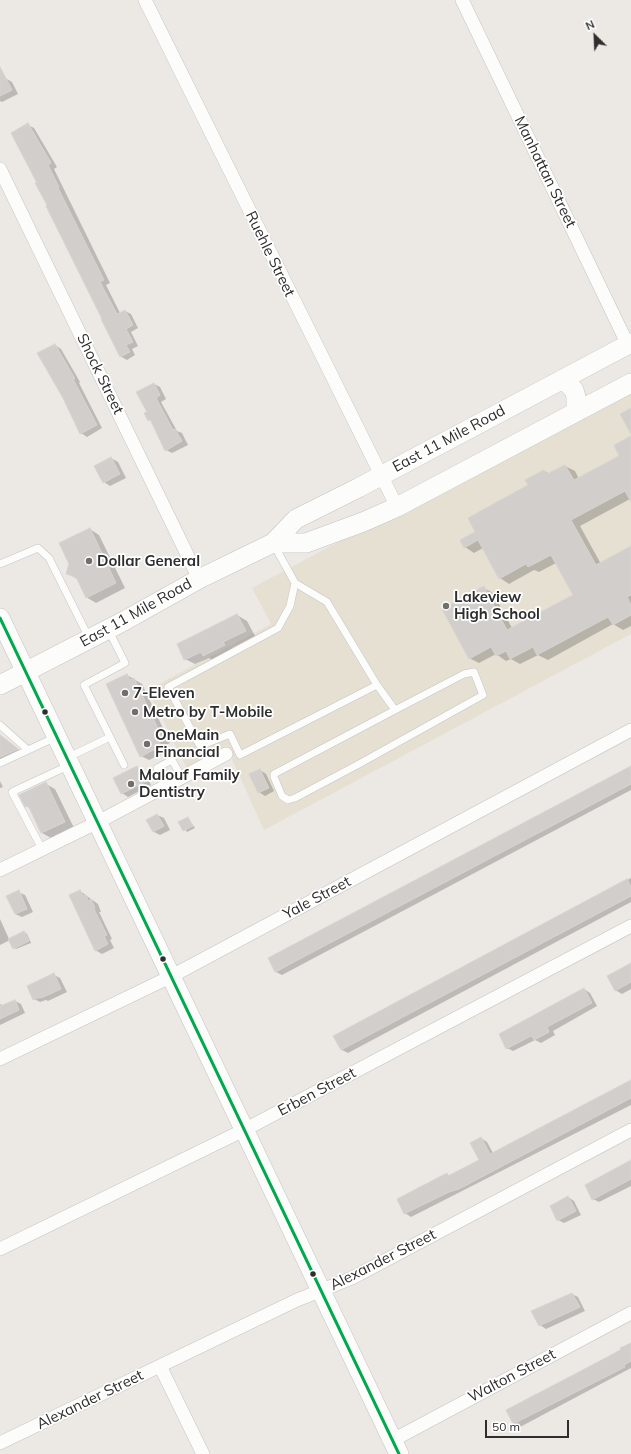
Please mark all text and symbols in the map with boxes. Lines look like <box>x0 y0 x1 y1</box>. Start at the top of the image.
north arrow <box>575 16 615 56</box>
text: N <box>583 17 597 33</box>
street label: Manhattan Street <box>510 113 580 231</box>
street label: Ruehle Street <box>242 208 298 300</box>
street label: Shock Street <box>73 331 127 417</box>
street label: East 11 Mile Road <box>390 402 508 476</box>
place label: Dollar General <box>97 552 200 570</box>
marker: Dollar General <box>84 556 94 566</box>
street label: East 11 Mile Road <box>77 575 195 651</box>
place label: Lakeview High School <box>454 588 540 623</box>
marker: Lakeview High School <box>441 601 451 611</box>
place label: 7-Eleven <box>133 684 195 702</box>
marker: 7-Eleven <box>120 688 130 698</box>
place label: Metro by T-Mobile <box>143 703 273 721</box>
unlabelled marker <box>40 707 50 717</box>
marker: Metro by T-Mobile <box>130 707 140 717</box>
place label: OneMain Financial <box>155 726 220 761</box>
marker: OneMain Financial <box>142 739 152 749</box>
place label: Malouf Family Dentistry <box>139 766 240 801</box>
marker: Malouf Family Dentistry <box>126 779 136 789</box>
street label: Yale Street <box>280 873 354 923</box>
unlabelled marker <box>158 954 168 964</box>
street label: Erben Street <box>275 1064 359 1120</box>
street label: Alexander Street <box>327 1226 439 1294</box>
unlabelled marker <box>308 1269 318 1279</box>
street label: Walton Street <box>465 1345 559 1407</box>
street label: Alexander Street <box>34 1366 146 1434</box>
scale bar <box>487 1412 571 1438</box>
text: 50 m <box>492 1419 520 1434</box>

